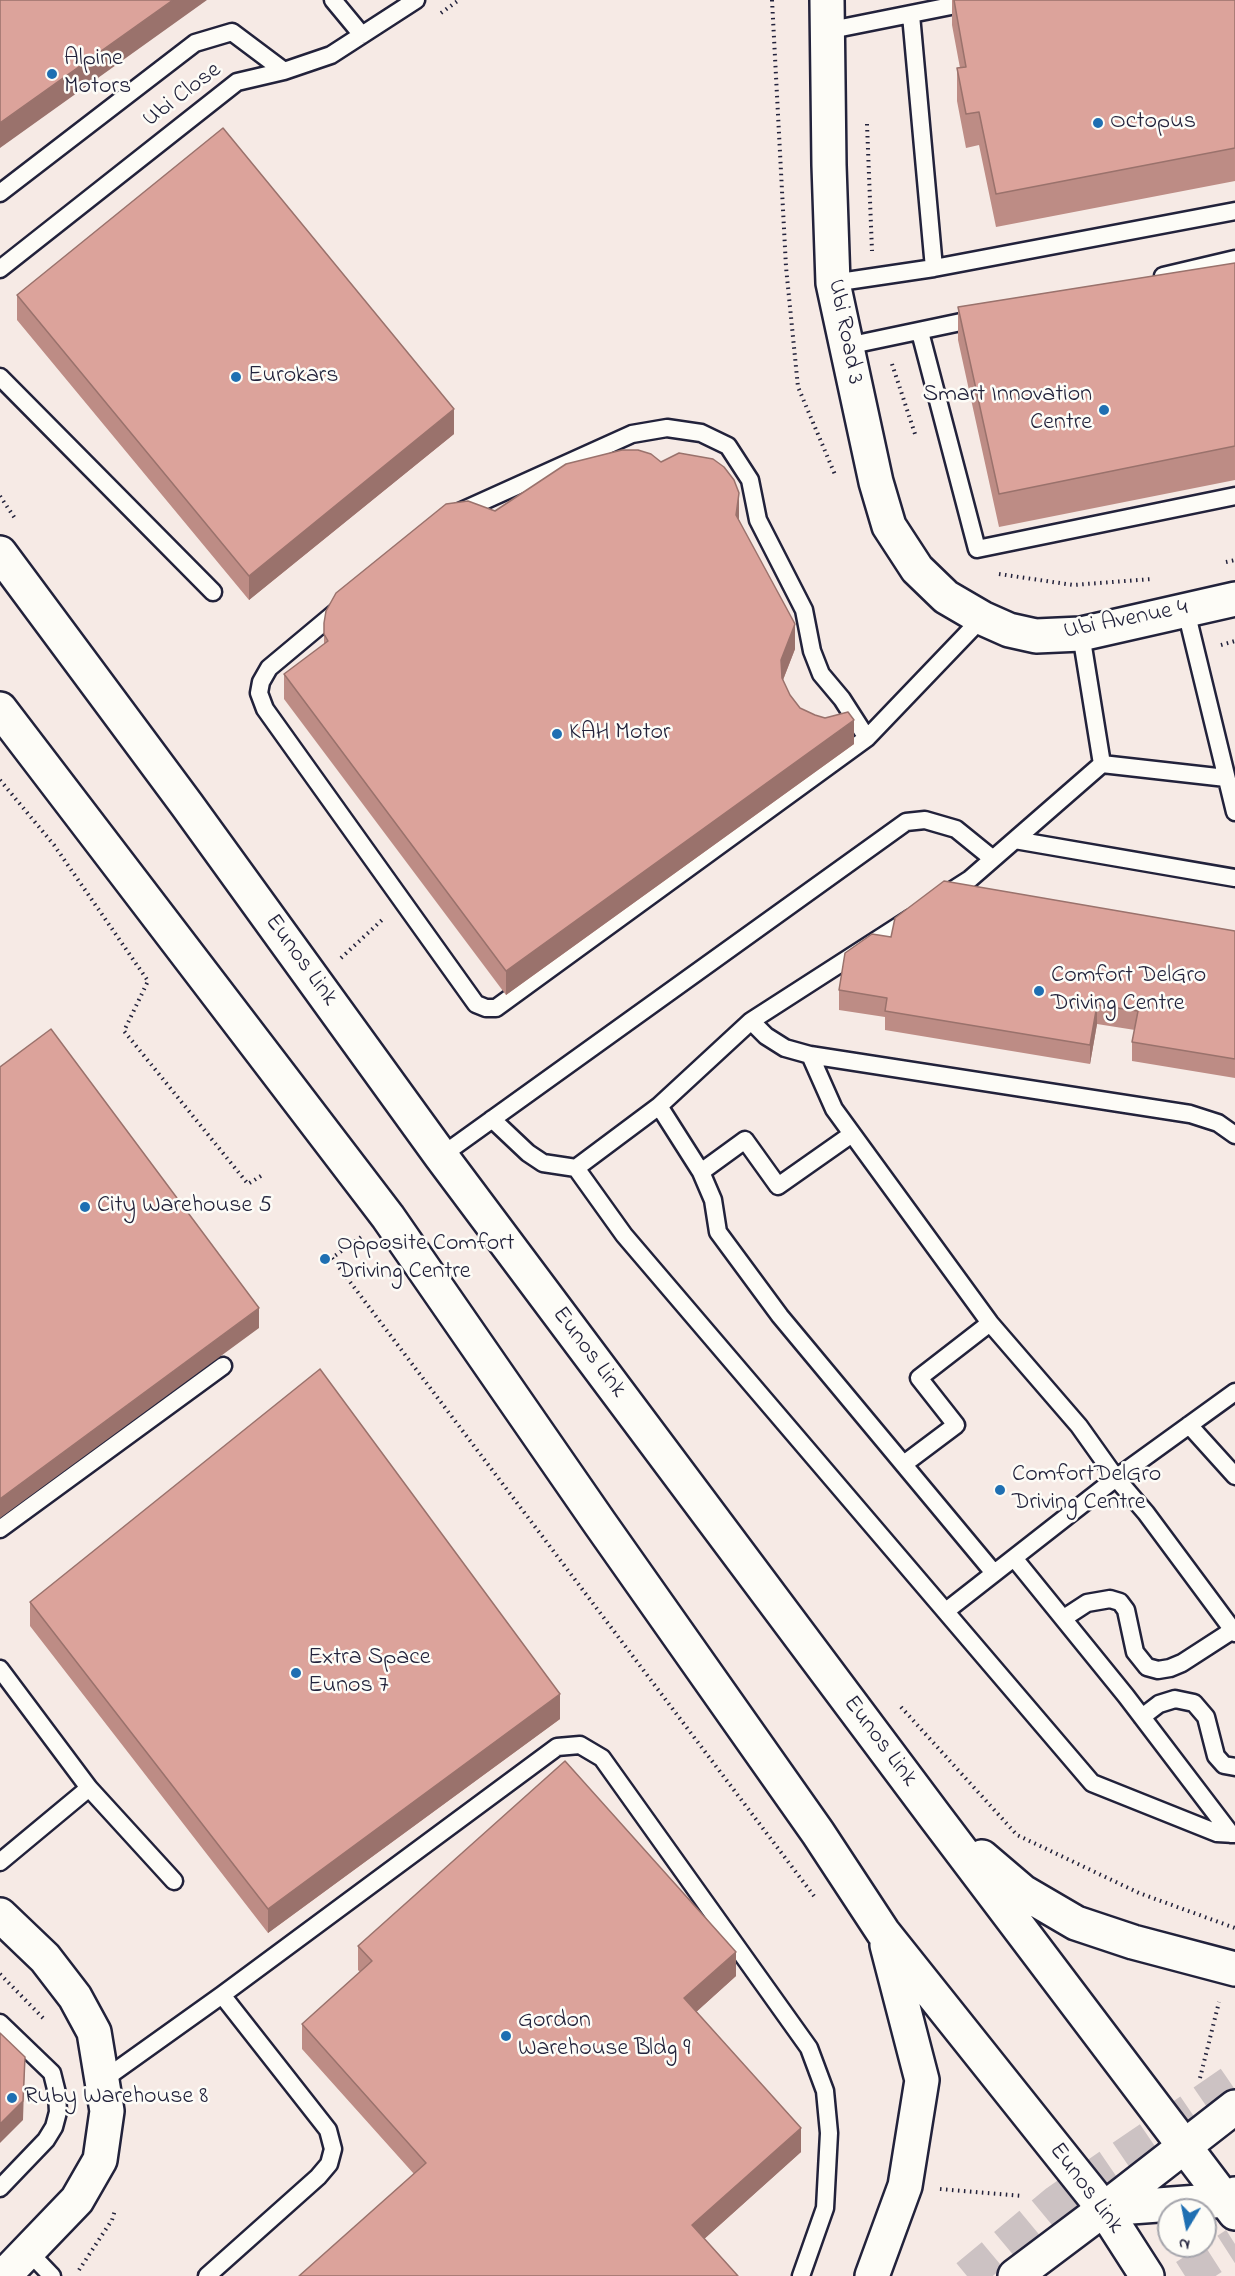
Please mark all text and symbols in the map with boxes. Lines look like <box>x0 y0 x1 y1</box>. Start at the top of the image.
place label: Alpine Motors <box>64 46 131 102</box>
street label: Ubi Close <box>138 57 228 135</box>
marker: Alpine Motors <box>45 67 59 81</box>
place label: Octopus <box>1110 109 1196 137</box>
marker: Octopus <box>1091 116 1105 130</box>
street label: Ubi Road 3 <box>820 277 868 387</box>
place label: Eurokars <box>248 363 339 391</box>
marker: Eurokars <box>229 370 243 384</box>
place label: Smart Innovation Centre <box>923 382 1092 438</box>
marker: Smart Innovation Centre <box>1097 403 1111 417</box>
street label: Ubi Avenue 4 <box>1062 595 1190 647</box>
place label: KAH Motor <box>569 720 670 748</box>
marker: KAH Motor <box>550 727 564 741</box>
street label: Eunos Link <box>257 910 343 1012</box>
place label: Comfort DelGro Driving Centre <box>1051 963 1206 1019</box>
marker: Comfort DelGro Driving Centre <box>1032 984 1046 998</box>
place label: City Warehouse 5 <box>97 1193 272 1221</box>
marker: City Warehouse 5 <box>78 1200 92 1214</box>
place label: Opposite Comfort Driving Centre <box>337 1231 515 1287</box>
marker: Opposite Comfort Driving Centre <box>318 1252 332 1266</box>
street label: Eunos Link <box>545 1302 631 1404</box>
place label: ComfortDelGro Driving Centre <box>1012 1462 1161 1518</box>
marker: ComfortDelGro Driving Centre <box>993 1483 1007 1497</box>
place label: Extra Space Eunos 7 <box>308 1645 431 1701</box>
marker: Extra Space Eunos 7 <box>289 1666 303 1680</box>
street label: Eunos Link <box>836 1691 922 1793</box>
place label: Gordon Warehouse Bldg 9 <box>518 2008 691 2064</box>
marker: Gordon Warehouse Bldg 9 <box>499 2029 513 2043</box>
place label: Ruby Warehouse 8 <box>24 2084 208 2112</box>
marker: Ruby Warehouse 8 <box>5 2091 19 2105</box>
street label: Eunos Link <box>1042 2138 1128 2240</box>
north arrow <box>1157 2198 1217 2258</box>
text: N <box>1177 2231 1192 2257</box>

